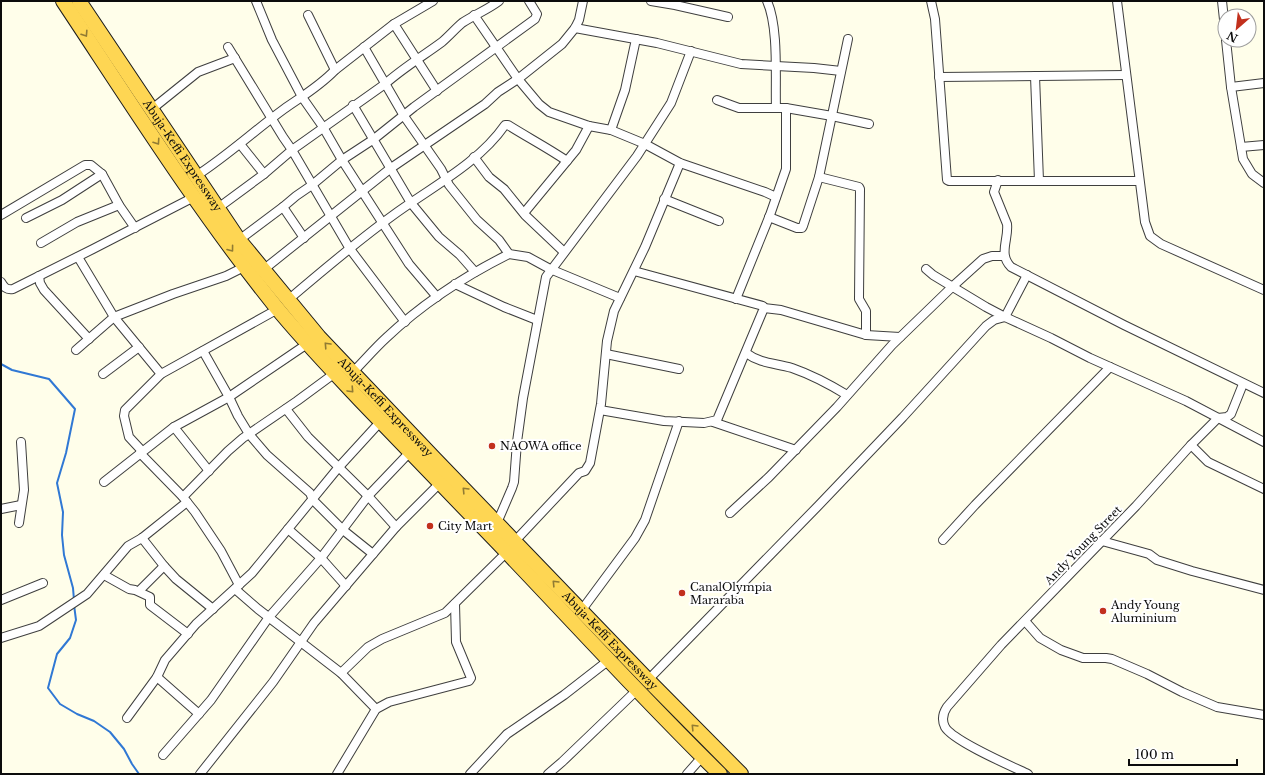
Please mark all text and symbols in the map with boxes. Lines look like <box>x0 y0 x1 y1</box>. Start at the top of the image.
north arrow <box>1217 8 1257 48</box>
text: N <box>1224 28 1240 45</box>
one-way arrow <box>80 29 87 36</box>
street label: Abuja-Keffi Expressway <box>139 96 225 214</box>
one-way arrow <box>152 138 160 145</box>
one-way arrow <box>226 244 233 251</box>
one-way arrow <box>324 342 331 350</box>
street label: Abuja-Keffi Expressway <box>334 354 436 460</box>
one-way arrow <box>346 385 354 393</box>
place label: NAOWA office <box>500 439 582 453</box>
marker: NAOWA office <box>487 441 497 451</box>
one-way arrow <box>462 487 470 495</box>
street label: Andy Young Street <box>1041 502 1125 588</box>
place label: City Mart <box>438 519 493 533</box>
marker: City Mart <box>425 521 435 531</box>
one-way arrow <box>552 580 560 588</box>
place label: CanalOlympia Mararaba <box>690 580 773 607</box>
street label: Abuja-Keffi Expressway <box>559 588 661 693</box>
marker: CanalOlympia Mararaba <box>677 588 687 598</box>
place label: Andy Young Aluminium <box>1110 598 1180 625</box>
marker: Andy Young Aluminium <box>1098 606 1108 616</box>
one-way arrow <box>691 724 699 732</box>
scale bar <box>1129 741 1237 767</box>
text: 100 m <box>1135 747 1174 762</box>

